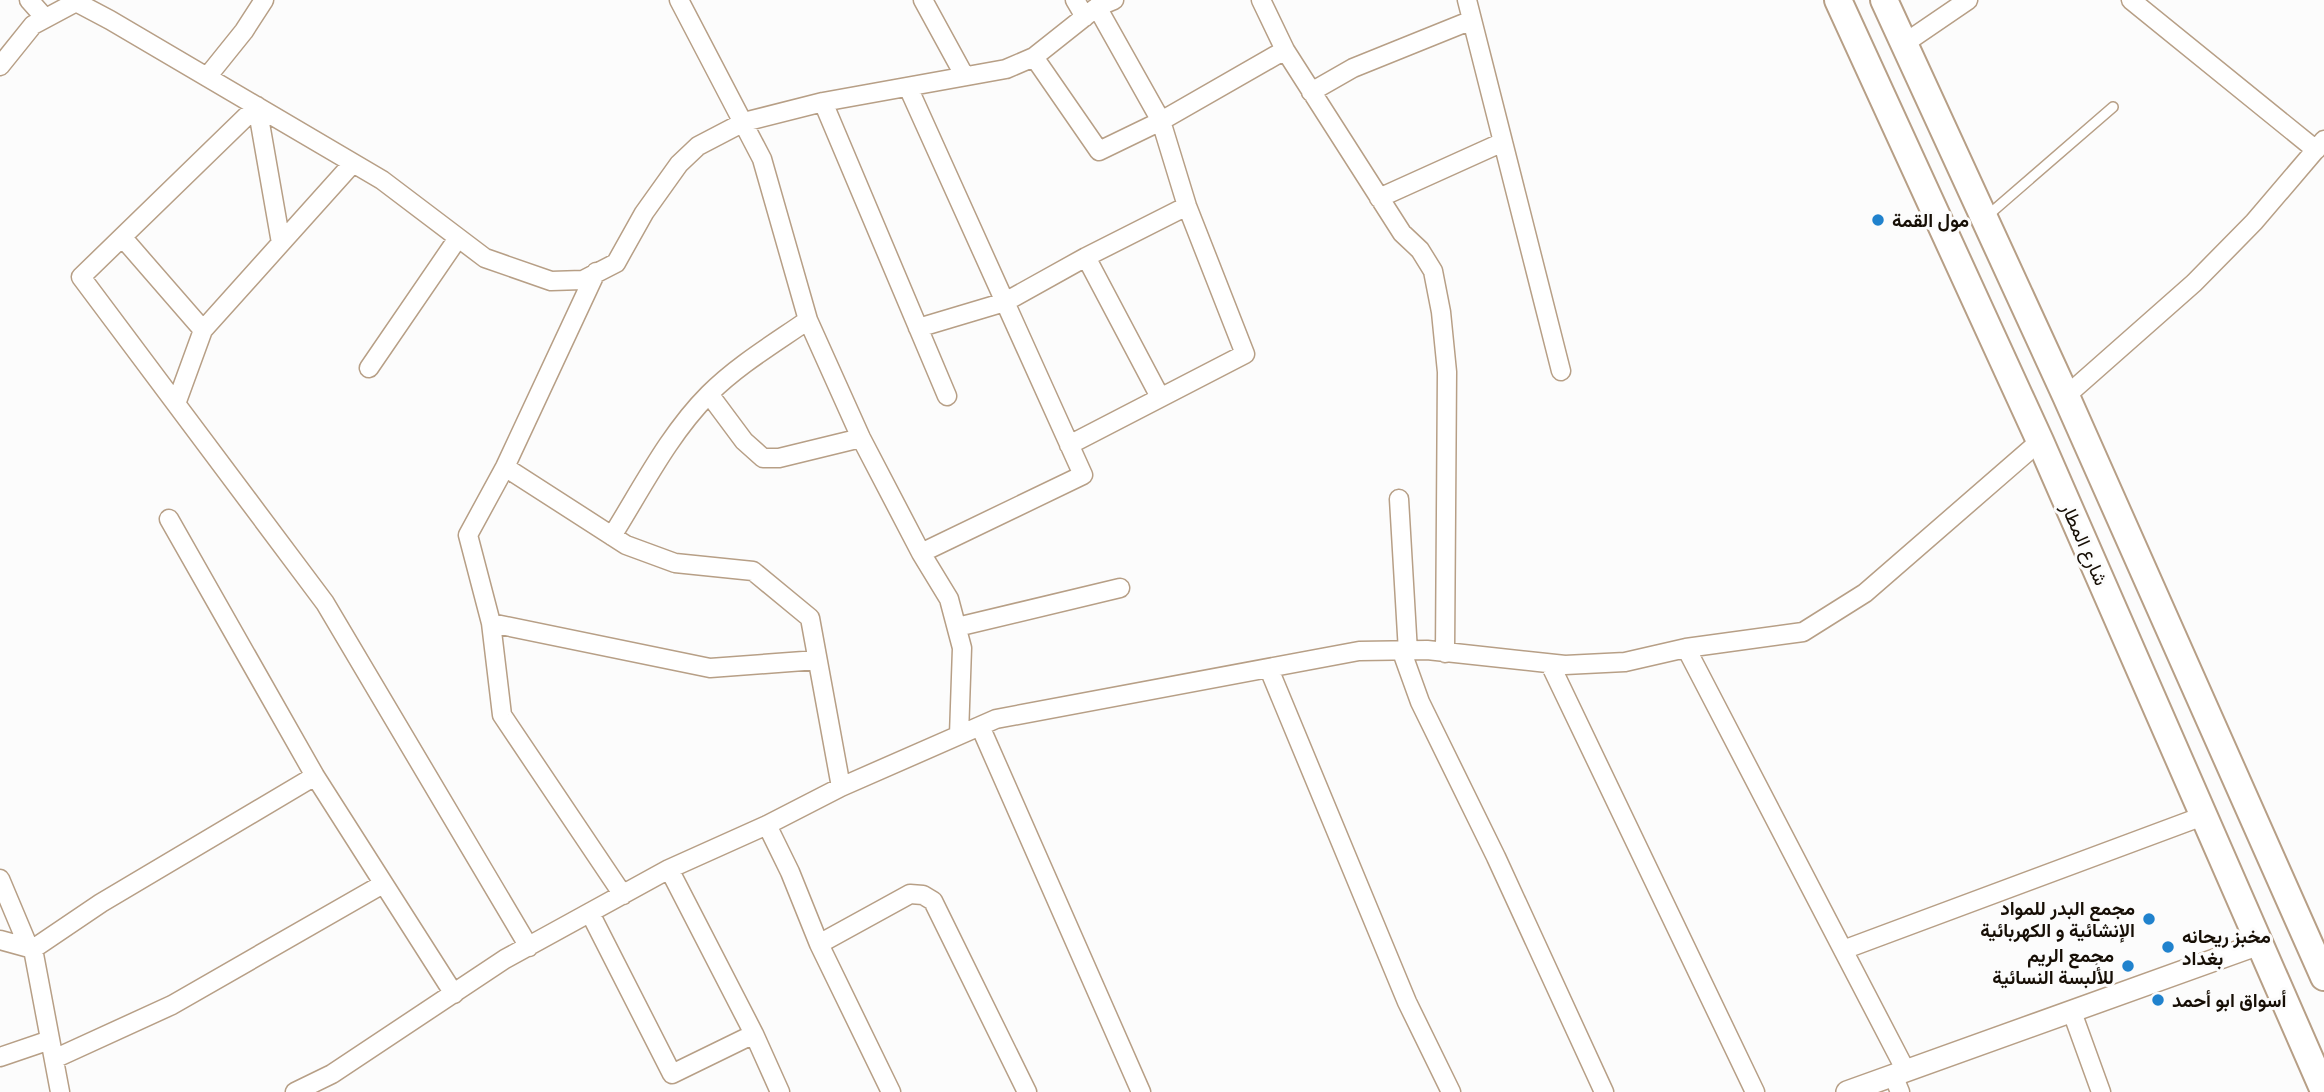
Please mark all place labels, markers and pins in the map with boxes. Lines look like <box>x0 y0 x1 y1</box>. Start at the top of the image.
place label: مول القمة <box>1892 209 1969 233</box>
marker: مول القمة <box>1870 212 1886 228</box>
place label: مجمع البدر للمواد الإنشائية و الكهربائية <box>1980 897 2135 943</box>
marker: مجمع البدر للمواد الإنشائية و الكهربائية <box>2141 911 2157 927</box>
place label: مخبز ريحانه بغداد <box>2182 925 2271 970</box>
marker: مخبز ريحانه بغداد <box>2160 939 2176 955</box>
place label: مجمع الريم للألبسة النسائية <box>1992 944 2114 989</box>
marker: مجمع الريم للألبسة النسائية <box>2120 958 2136 974</box>
place label: أسواق ابو أحمد <box>2172 989 2287 1013</box>
marker: أسواق ابو أحمد <box>2150 992 2166 1008</box>

